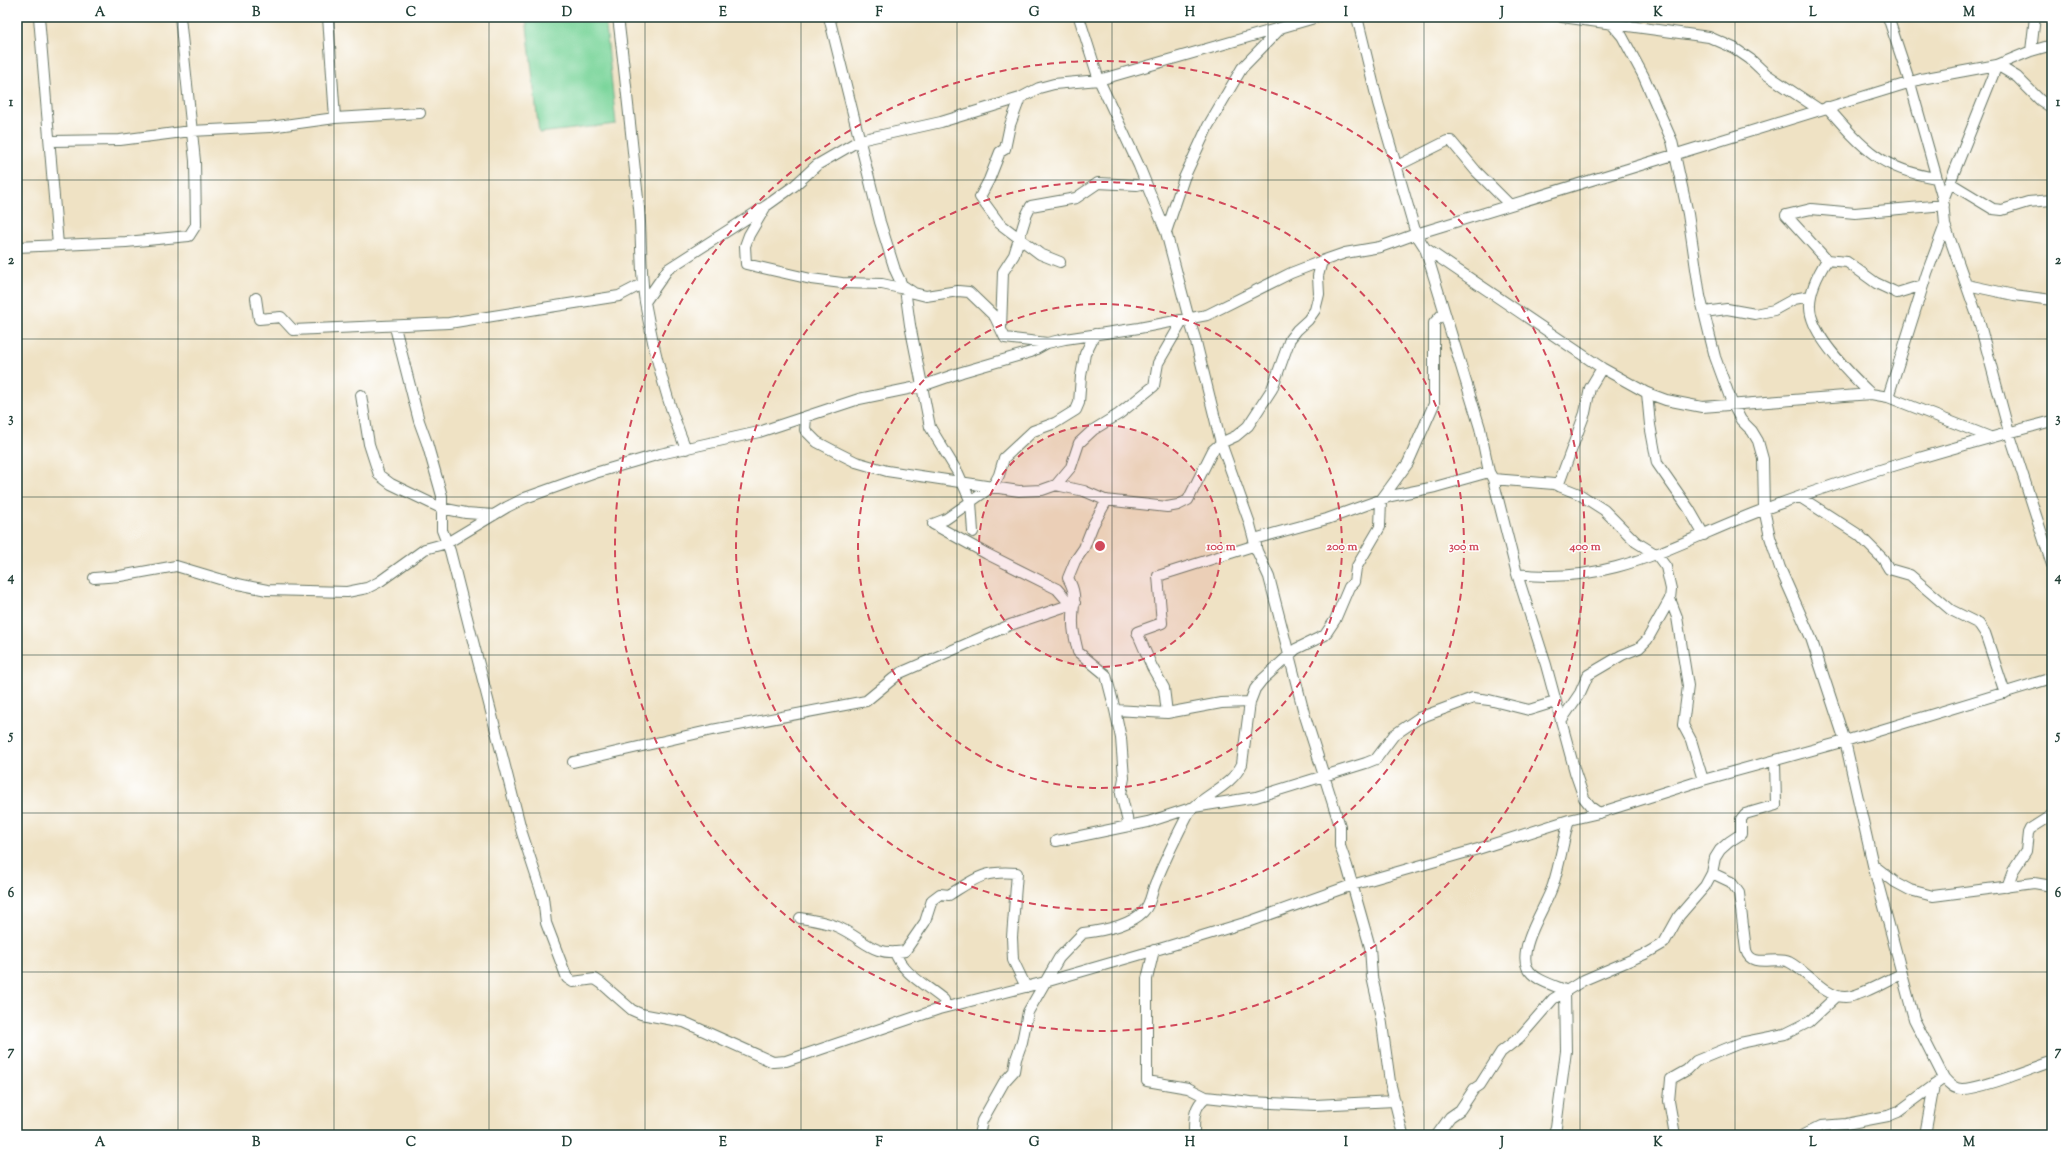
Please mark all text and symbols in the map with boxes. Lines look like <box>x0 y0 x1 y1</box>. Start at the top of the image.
text: A <box>95 4 106 22</box>
text: B <box>252 4 261 22</box>
text: C <box>406 4 416 22</box>
text: D <box>562 4 572 22</box>
text: E <box>719 4 727 22</box>
text: F <box>875 4 883 22</box>
text: G <box>1029 4 1040 22</box>
text: H <box>1185 4 1196 22</box>
text: I <box>1344 4 1349 22</box>
text: J <box>1499 4 1504 22</box>
text: K <box>1653 4 1663 22</box>
text: L <box>1809 4 1817 22</box>
text: M <box>1963 4 1975 22</box>
text: 1 <box>9 94 14 112</box>
text: 1 <box>2056 94 2061 112</box>
text: 2 <box>8 252 15 270</box>
text: 2 <box>2055 252 2062 270</box>
text: 3 <box>8 410 14 428</box>
text: 3 <box>2055 410 2061 428</box>
text: 100 m <box>1205 538 1236 556</box>
text: 200 m <box>1327 538 1357 556</box>
text: 300 m <box>1449 538 1479 556</box>
text: 400 m <box>1568 538 1601 556</box>
centre of rings <box>1093 539 1107 553</box>
text: 4 <box>7 569 15 587</box>
text: 4 <box>2054 569 2062 587</box>
text: 5 <box>8 727 14 745</box>
text: 5 <box>2055 727 2061 745</box>
text: 6 <box>8 885 15 903</box>
text: 6 <box>2055 885 2062 903</box>
text: 7 <box>8 1043 15 1061</box>
text: 7 <box>2055 1043 2062 1061</box>
text: A <box>95 1134 106 1152</box>
text: B <box>252 1134 261 1152</box>
text: C <box>406 1134 416 1152</box>
text: D <box>562 1134 572 1152</box>
text: E <box>719 1134 727 1152</box>
text: F <box>875 1134 883 1152</box>
text: G <box>1029 1134 1040 1152</box>
text: H <box>1185 1134 1196 1152</box>
text: I <box>1344 1134 1349 1152</box>
text: J <box>1499 1134 1504 1152</box>
text: K <box>1653 1134 1663 1152</box>
text: L <box>1809 1134 1817 1152</box>
text: M <box>1963 1134 1975 1152</box>

